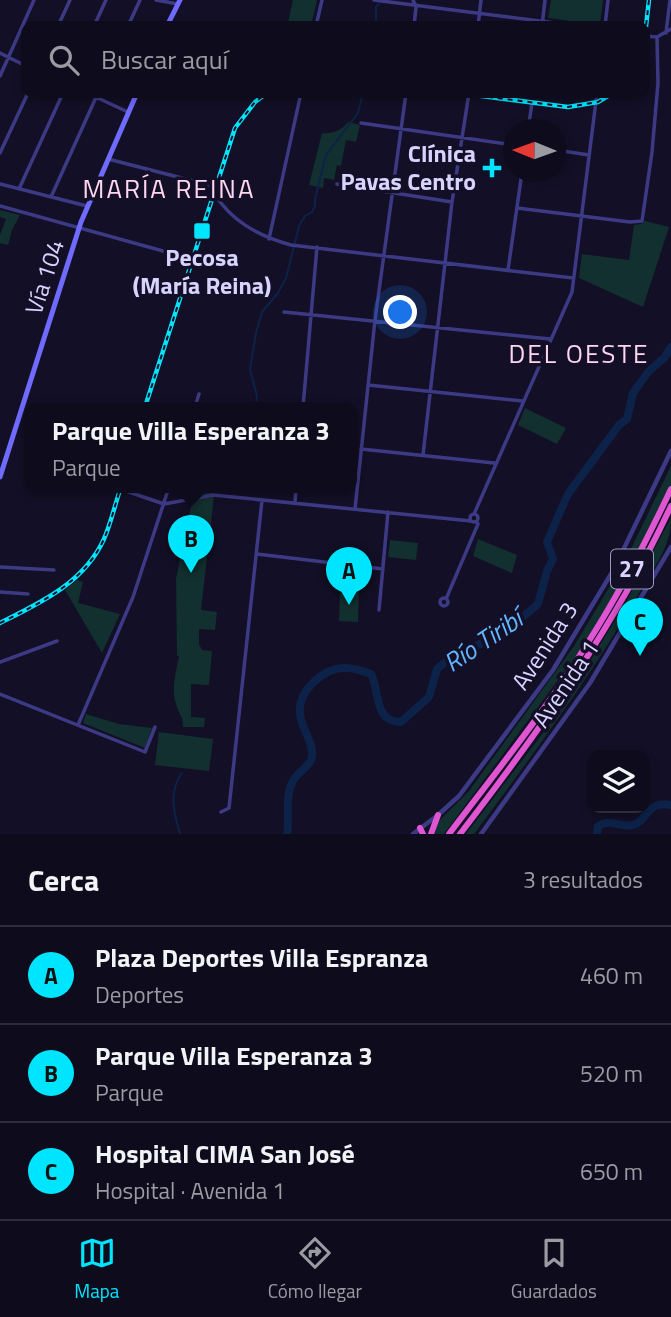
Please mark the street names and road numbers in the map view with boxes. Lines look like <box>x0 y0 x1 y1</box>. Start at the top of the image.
street label: Vía 104 <box>15 235 73 319</box>
road number: 27 <box>611 550 653 589</box>
street label: Avenida 3 <box>502 594 586 697</box>
street label: Avenida 1 <box>523 632 608 735</box>

